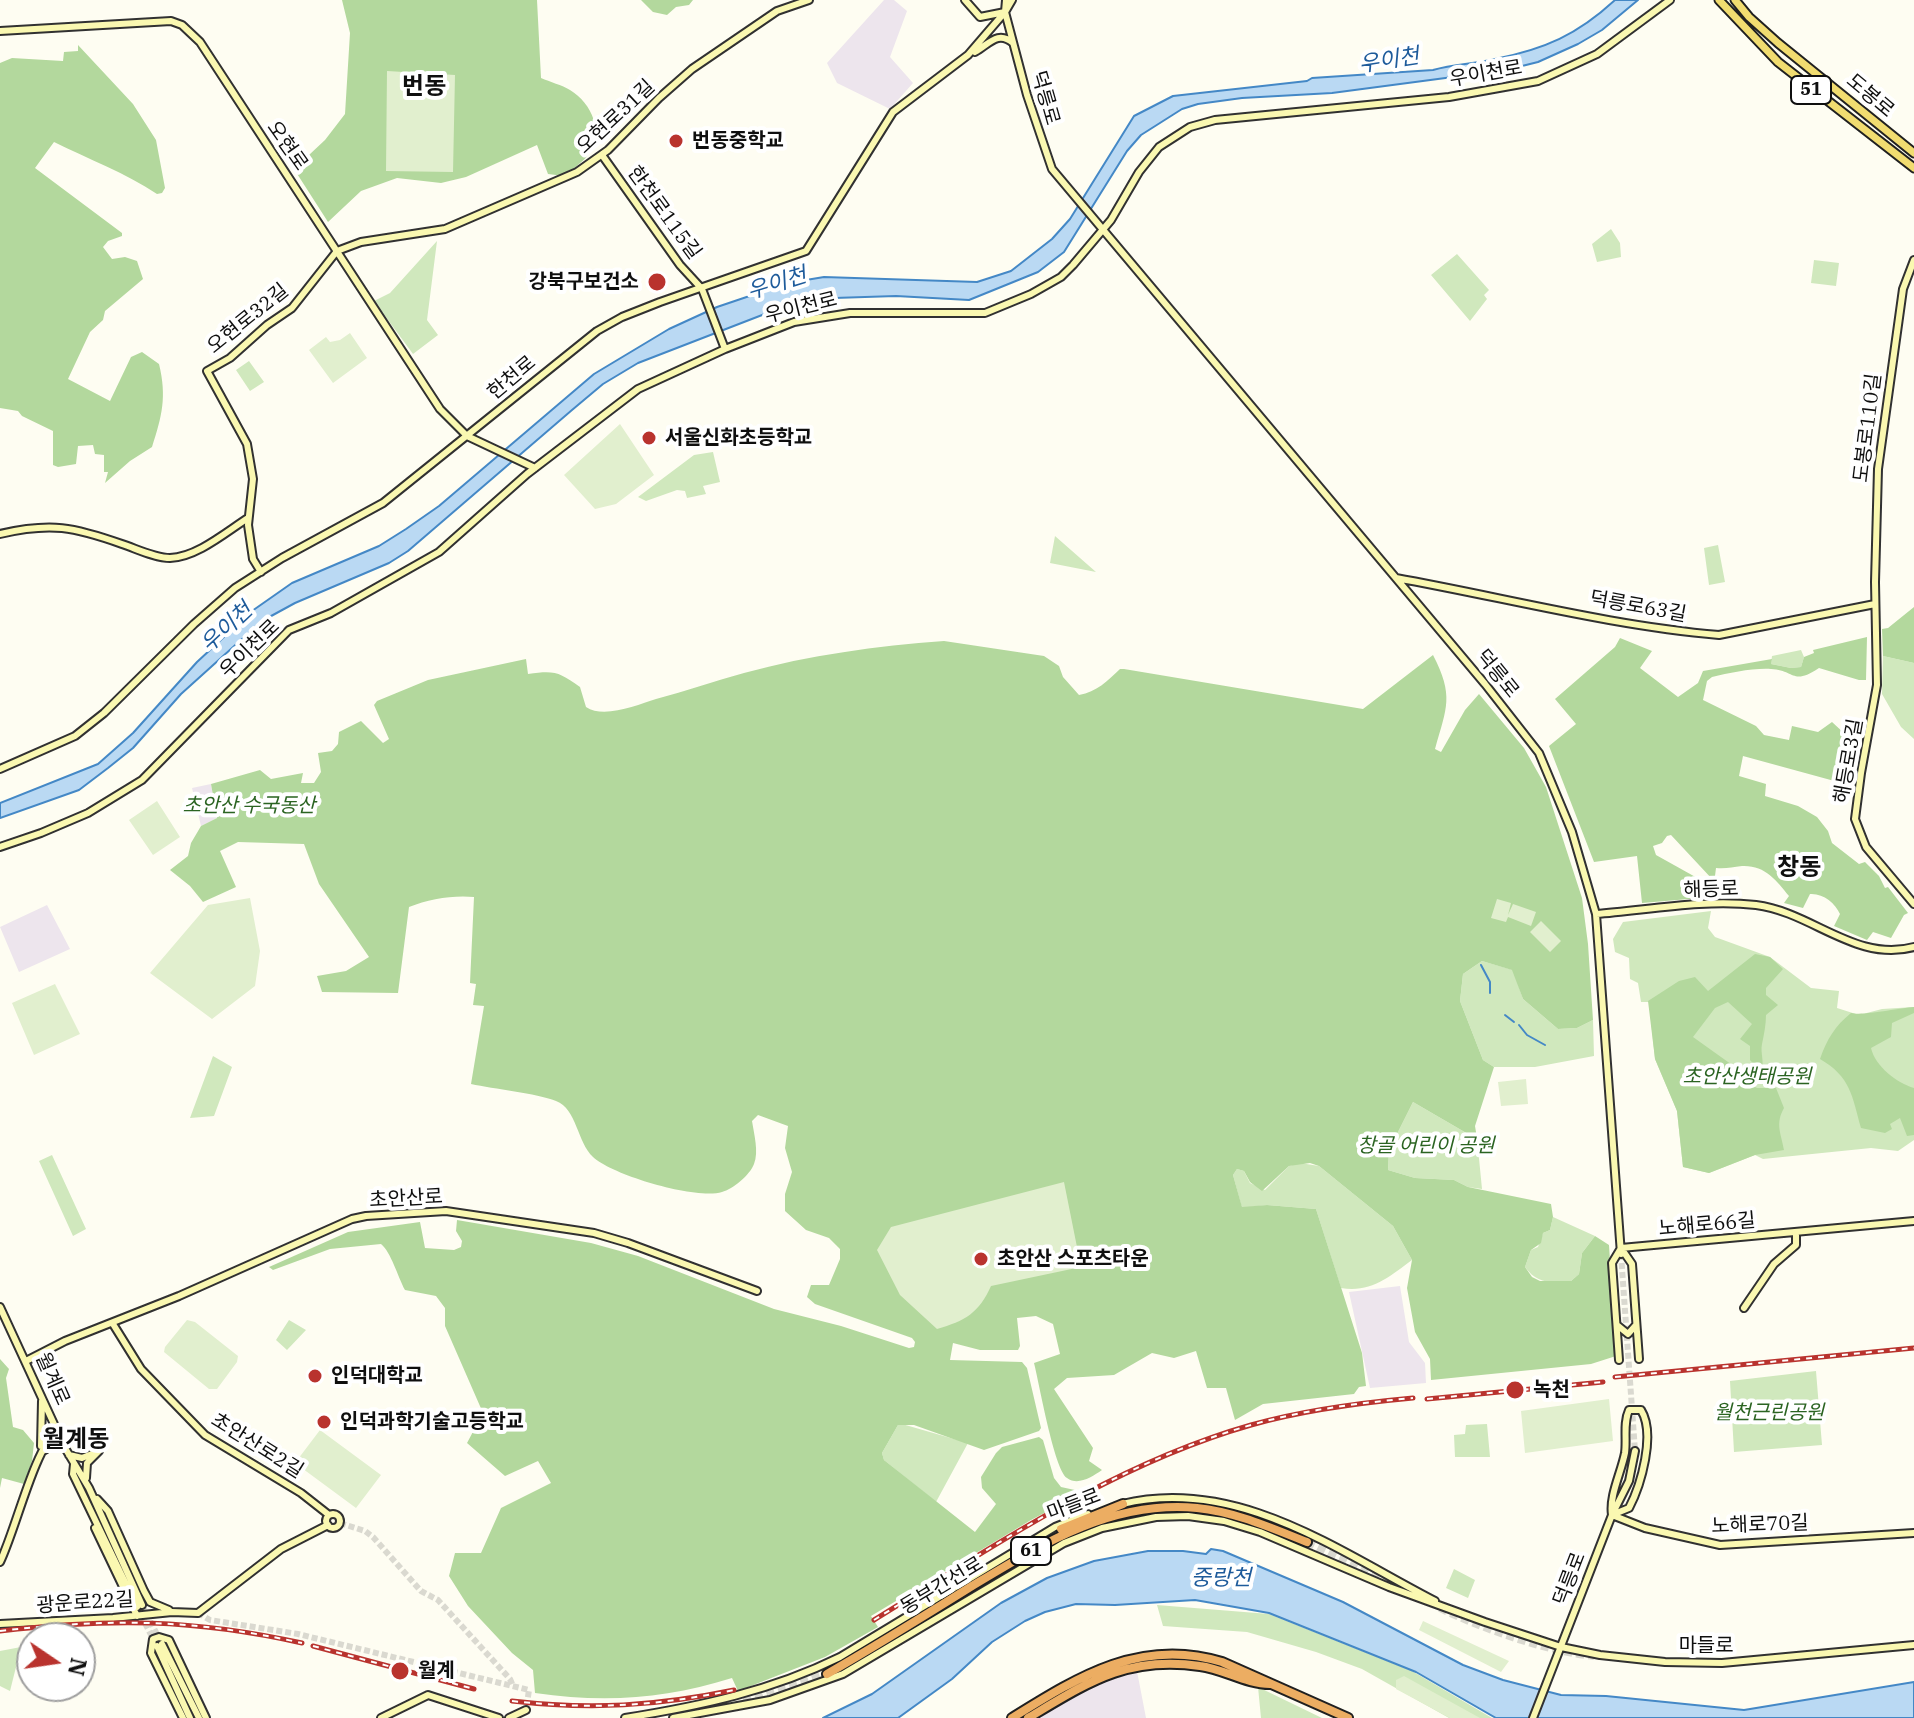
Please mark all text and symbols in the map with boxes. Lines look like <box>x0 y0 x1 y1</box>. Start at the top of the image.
water label: 우이천 <box>1357 43 1421 79</box>
street label: 우이천로 <box>1448 56 1524 92</box>
street label: 덕릉로 <box>1026 68 1064 128</box>
street label: 도봉로 <box>1841 69 1899 123</box>
district label: 번동 <box>402 73 446 101</box>
street label: 오현로31길 <box>572 75 660 159</box>
road number: 51 <box>1791 76 1831 104</box>
street label: 오현로 <box>261 117 313 175</box>
place label: 번동중학교 <box>692 129 784 153</box>
marker: 번동중학교 <box>667 132 685 150</box>
street label: 한천로115길 <box>622 162 706 264</box>
water label: 우이천 <box>744 263 810 305</box>
place label: 강북구보건소 <box>529 270 639 294</box>
marker: 강북구보건소 <box>646 271 668 293</box>
street label: 오현로32길 <box>203 279 293 359</box>
street label: 우이천로 <box>762 287 840 329</box>
street label: 한천로 <box>483 351 541 405</box>
street label: 도봉로110길 <box>1849 372 1887 484</box>
place label: 서울신화초등학교 <box>665 426 812 450</box>
marker: 서울신화초등학교 <box>640 429 658 447</box>
street label: 덕릉로63길 <box>1588 587 1688 627</box>
water label: 우이천 <box>196 598 258 658</box>
street label: 우이천로 <box>215 615 285 683</box>
street label: 덕릉로 <box>1470 645 1524 703</box>
street label: 해등로3길 <box>1830 717 1868 805</box>
park label: 초안산 수국동산 <box>182 794 316 818</box>
district label: 창동 <box>1777 854 1821 882</box>
street label: 해등로 <box>1683 877 1739 903</box>
park label: 초안산생태공원 <box>1683 1065 1811 1089</box>
park label: 창골 어린이 공원 <box>1357 1134 1495 1158</box>
street label: 초안산로 <box>369 1185 443 1213</box>
street label: 노해로66길 <box>1657 1209 1757 1241</box>
place label: 초안산 스포츠타운 <box>997 1247 1149 1271</box>
marker: 초안산 스포츠타운 <box>972 1250 990 1268</box>
street label: 월계로 <box>30 1349 74 1409</box>
place label: 인덕대학교 <box>331 1364 423 1388</box>
marker: 인덕대학교 <box>306 1367 324 1385</box>
place label: 녹천 <box>1533 1378 1570 1402</box>
marker: 녹천 <box>1504 1379 1526 1401</box>
park label: 월천근린공원 <box>1714 1401 1824 1425</box>
street label: 초안산로2길 <box>207 1408 307 1484</box>
place label: 인덕과학기술고등학교 <box>340 1410 524 1434</box>
marker: 인덕과학기술고등학교 <box>315 1413 333 1431</box>
district label: 월계동 <box>43 1426 109 1454</box>
street label: 마들로 <box>1044 1484 1104 1526</box>
street label: 노해로70길 <box>1711 1511 1809 1539</box>
road number: 61 <box>1011 1537 1051 1565</box>
street label: 덕릉로 <box>1549 1549 1591 1609</box>
street label: 동부간선로 <box>896 1552 988 1620</box>
water label: 중랑천 <box>1191 1566 1251 1592</box>
street label: 광운로22길 <box>35 1588 135 1618</box>
north arrow <box>16 1622 96 1702</box>
street label: 마들로 <box>1678 1634 1734 1658</box>
text: N <box>62 1655 94 1679</box>
place label: 월계 <box>418 1659 455 1683</box>
marker: 월계 <box>389 1660 411 1682</box>

